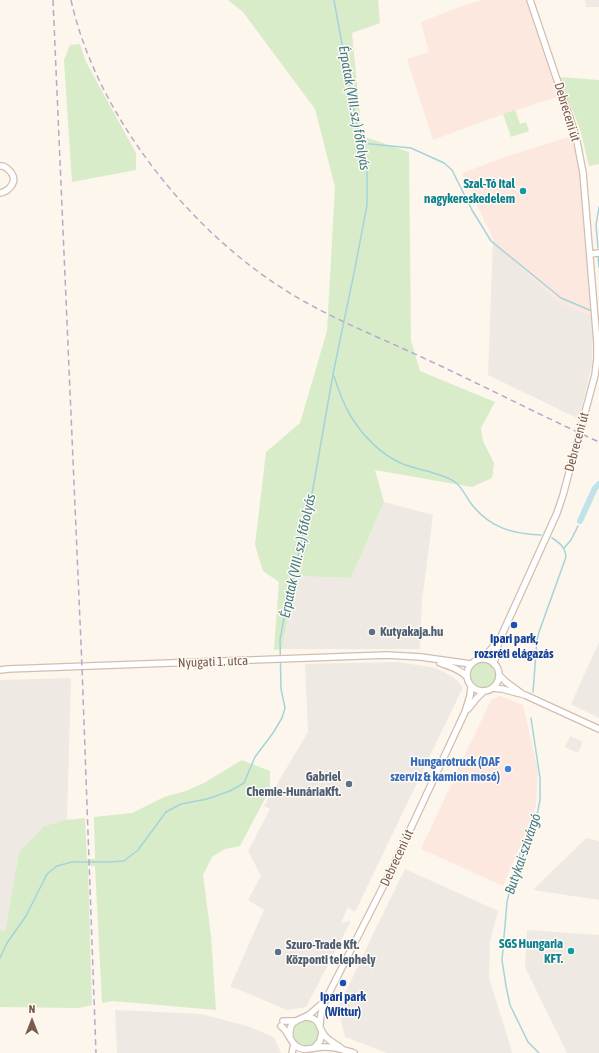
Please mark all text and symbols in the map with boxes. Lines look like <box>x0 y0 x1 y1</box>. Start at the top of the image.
water label: Érpatak (VIII. sz.) főfolyás <box>335 44 373 172</box>
street label: Debreceni út <box>551 81 583 143</box>
place label: Szal-Tó Ital nagykereskedelem <box>424 176 515 207</box>
marker: Szal-Tó Ital nagykereskedelem <box>518 186 528 196</box>
street label: Debreceni út <box>562 411 592 473</box>
water label: Érpatak (VIII. sz.) főfolyás <box>277 492 319 620</box>
marker: Ipari park, rozsréti elágazás <box>509 620 519 630</box>
place label: Kutyakaja.hu <box>380 624 443 640</box>
marker: Kutyakaja.hu <box>367 627 377 637</box>
place label: Ipari park, rozsréti elágazás <box>474 631 554 662</box>
street label: Nyugati 1. utca <box>178 653 248 671</box>
place label: Hungarotruck (DAF szerviz & kamion mosó) <box>390 754 500 785</box>
marker: Hungarotruck (DAF szerviz & kamion mosó) <box>503 764 513 774</box>
place label: Gabriel Chemie-HunáriaKft. <box>246 769 341 800</box>
marker: Gabriel Chemie-HunáriaKft. <box>344 779 354 789</box>
water label: Butykai-szivárgó <box>501 811 545 897</box>
street label: Debreceni út <box>377 827 417 889</box>
place label: SGS Hungaria KFT. <box>499 936 563 967</box>
place label: Szuro-Trade Kft. Központi telephely <box>286 937 376 968</box>
marker: SGS Hungaria KFT. <box>566 946 576 956</box>
marker: Szuro-Trade Kft. Központi telephely <box>273 947 283 957</box>
marker: Ipari park (Wittur) <box>338 978 348 988</box>
place label: Ipari park (Wittur) <box>320 989 366 1020</box>
north arrow <box>12 1001 52 1041</box>
text: N <box>29 1003 35 1015</box>

